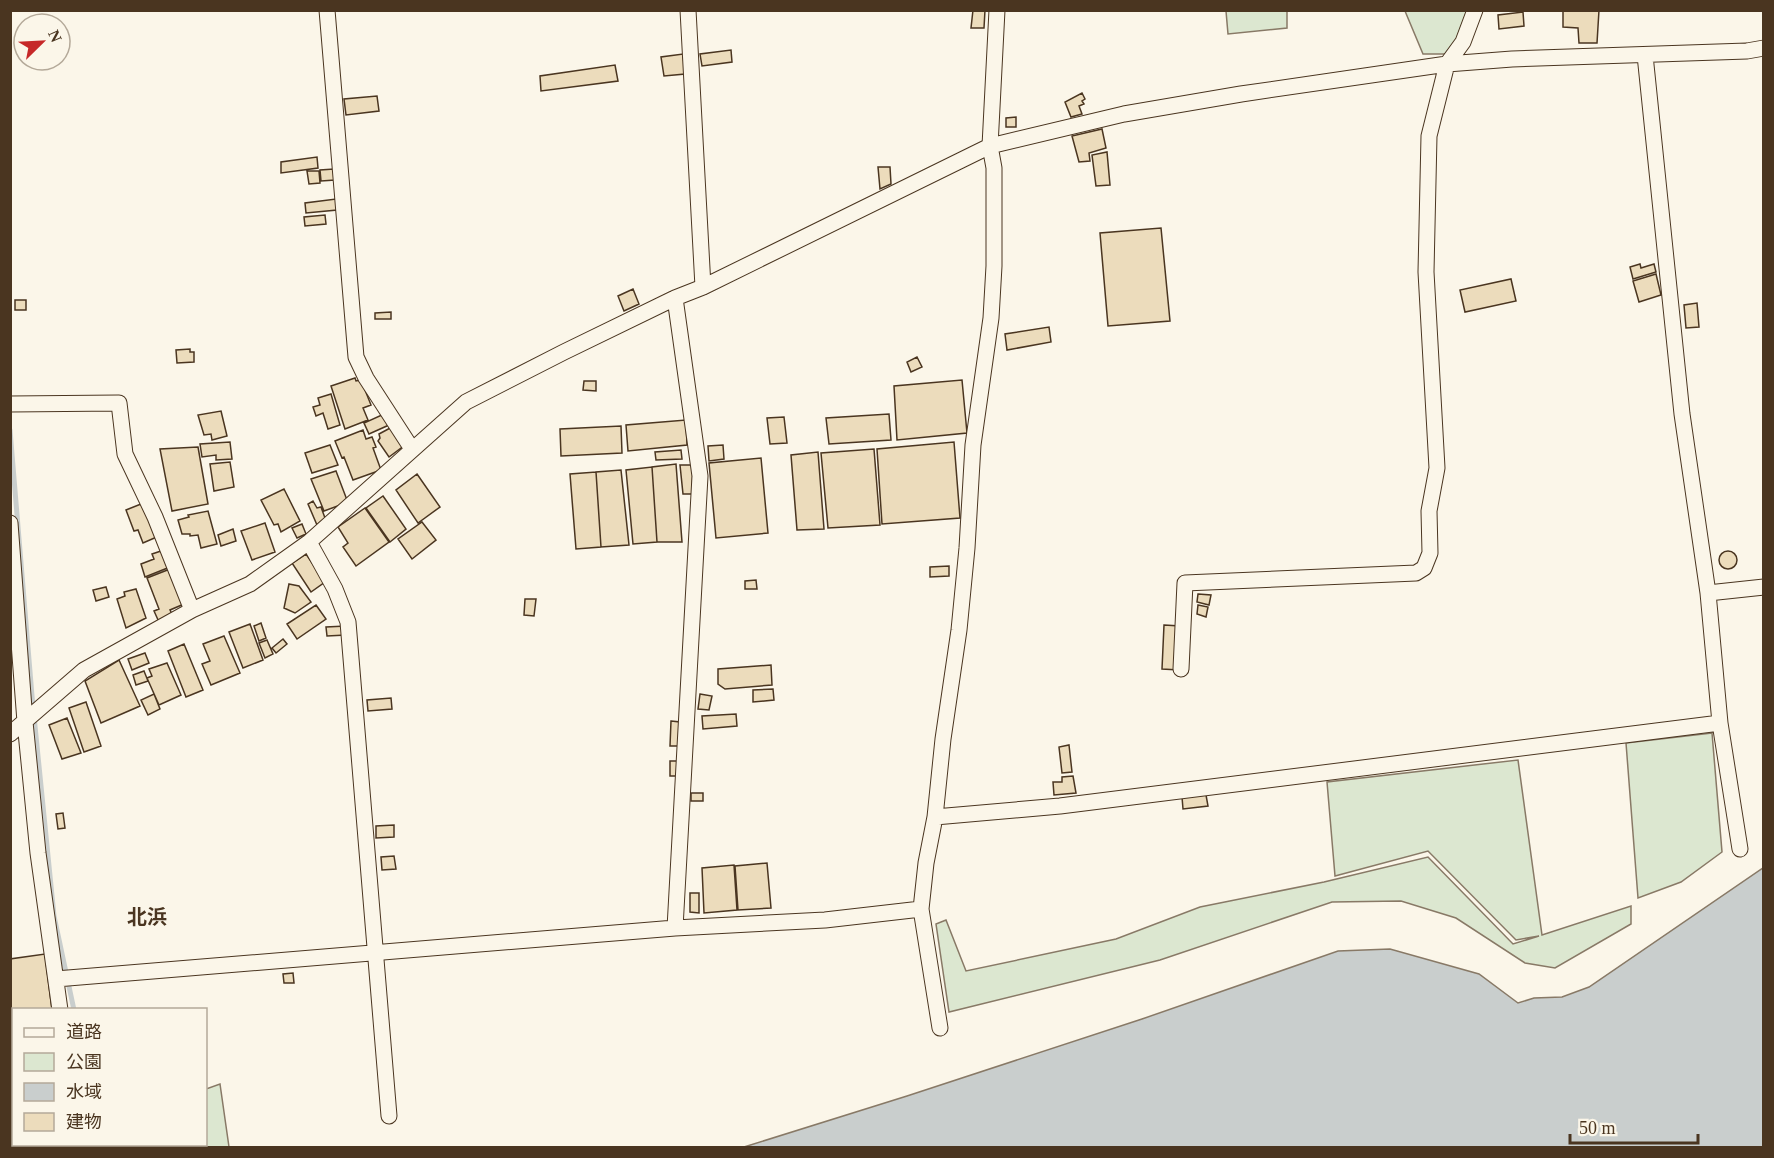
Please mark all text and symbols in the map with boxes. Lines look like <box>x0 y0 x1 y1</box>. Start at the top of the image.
north arrow <box>12 12 72 72</box>
text: N <box>45 27 66 45</box>
district label: 北浜 <box>127 906 167 928</box>
legend <box>12 1008 207 1146</box>
text: 道路 <box>66 1022 102 1042</box>
text: 公園 <box>66 1052 102 1072</box>
text: 水域 <box>66 1082 102 1102</box>
scale bar <box>1570 1107 1698 1145</box>
text: 建物 <box>66 1112 102 1132</box>
text: 50 m <box>1579 1118 1616 1138</box>

